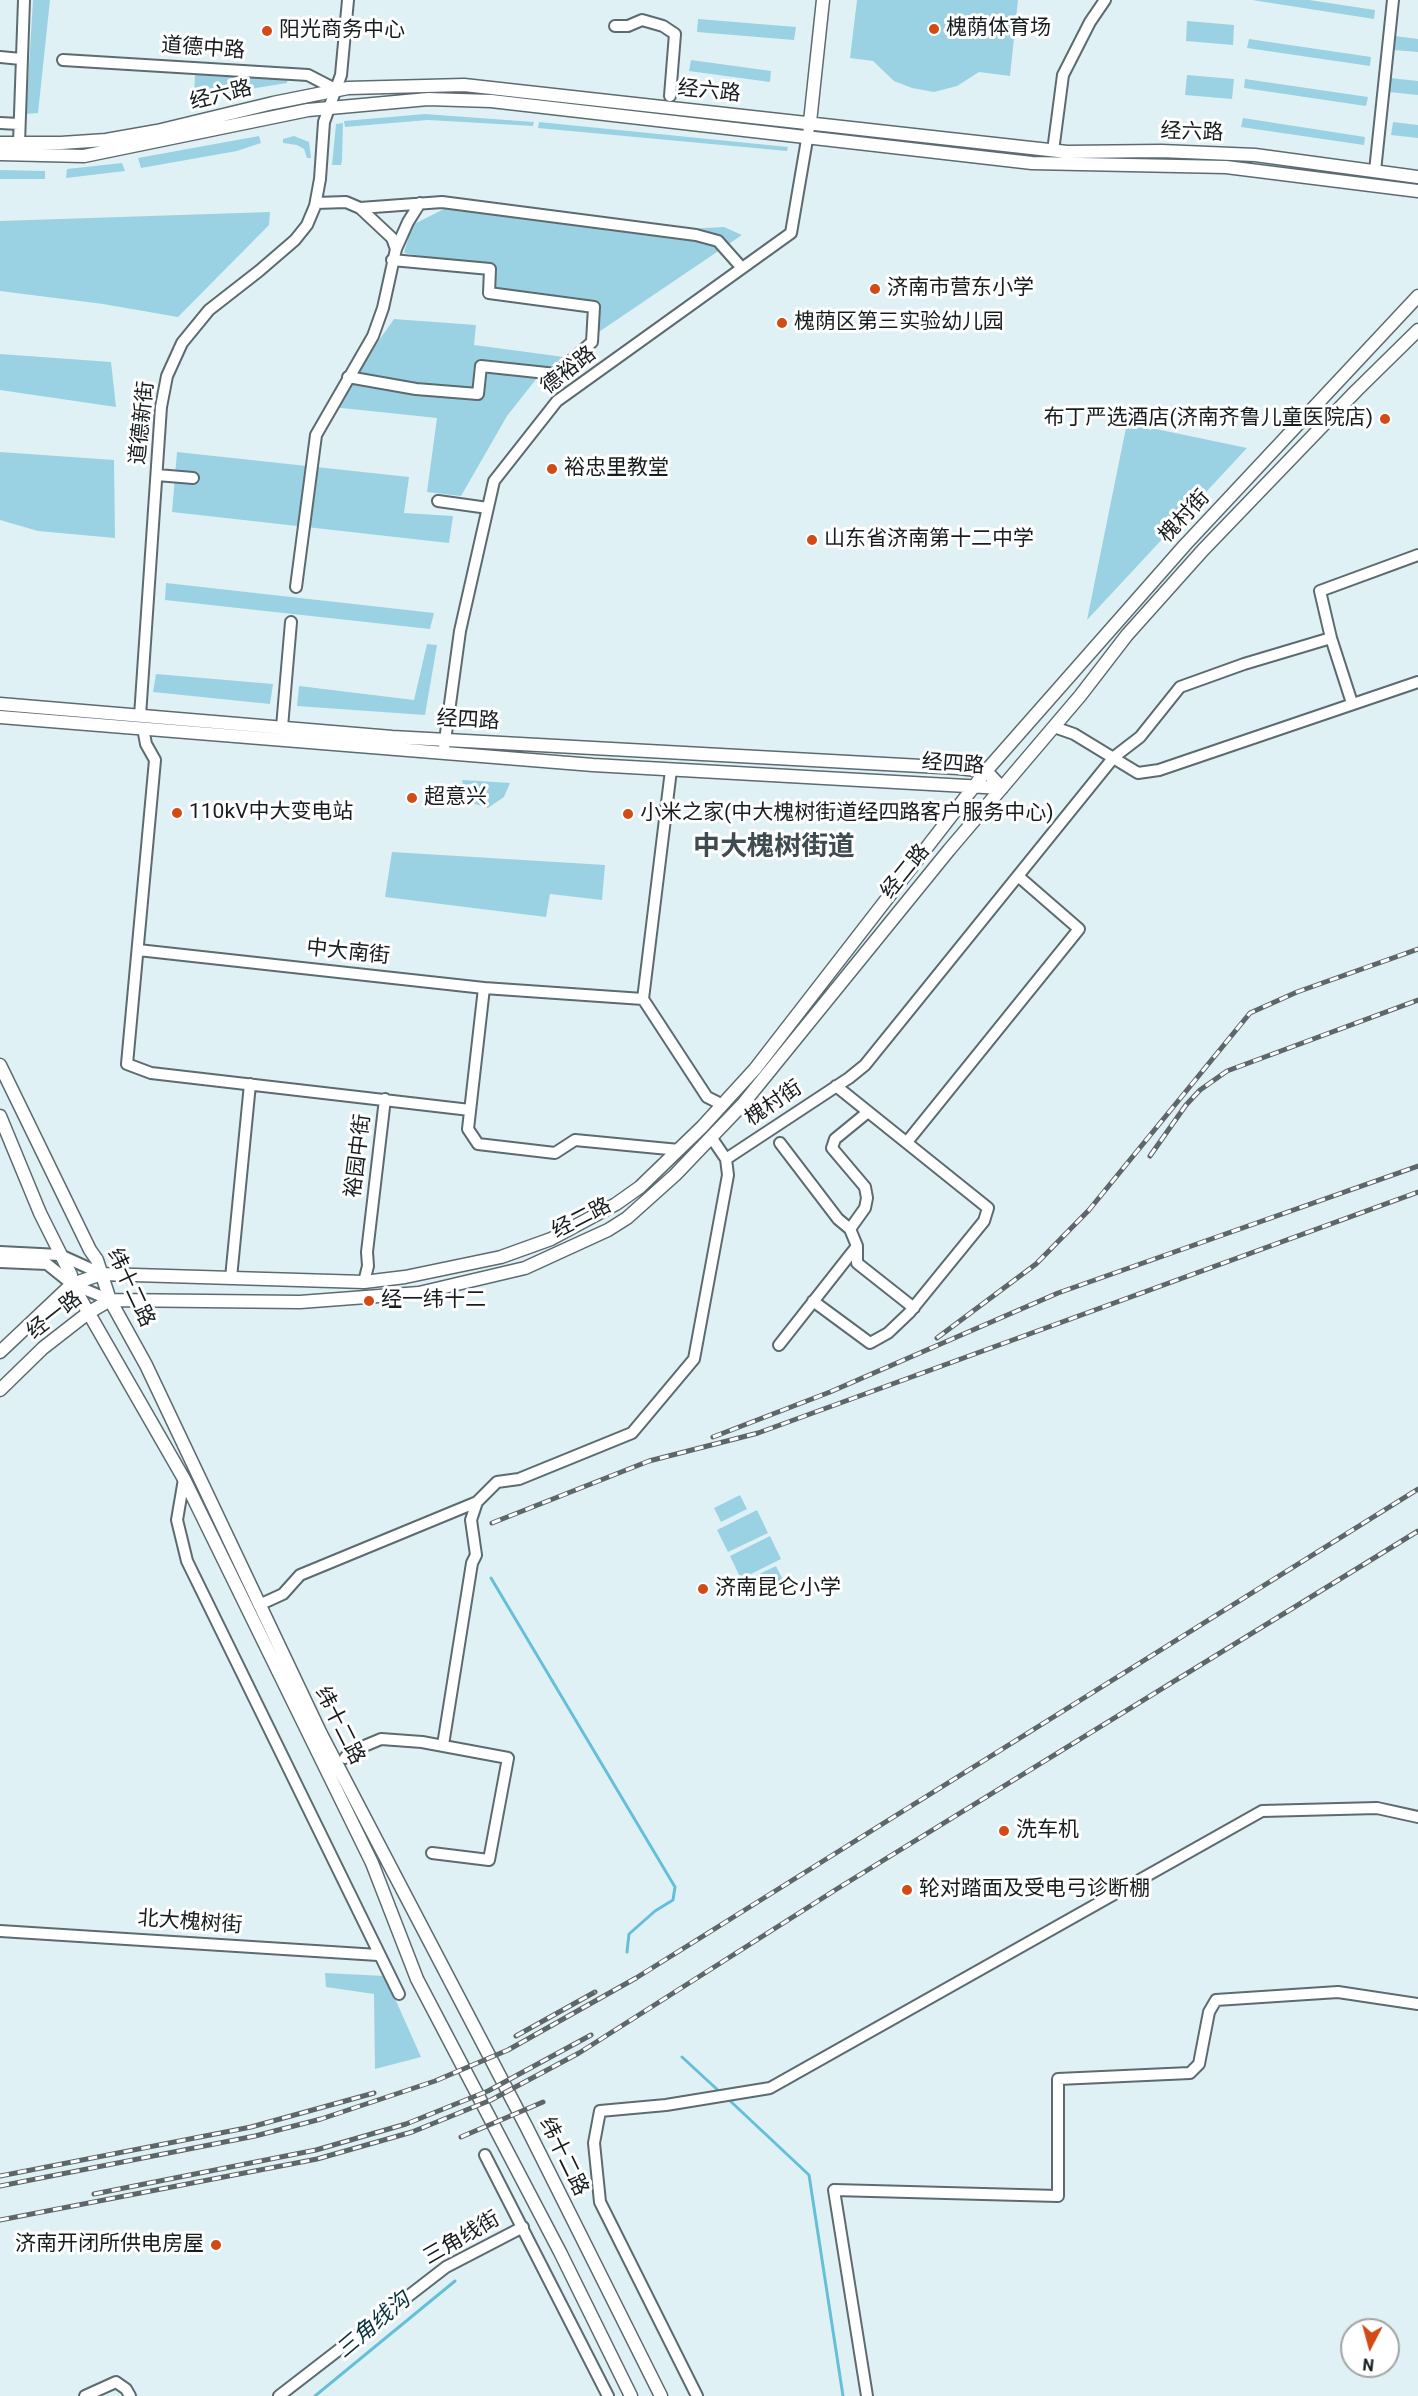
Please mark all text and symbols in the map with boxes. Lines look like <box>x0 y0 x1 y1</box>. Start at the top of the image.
place label: 槐荫体育场 <box>946 16 1051 42</box>
place label: 阳光商务中心 <box>279 18 405 44</box>
marker: 槐荫体育场 <box>927 22 941 36</box>
marker: 阳光商务中心 <box>260 24 274 38</box>
street label: 道德中路 <box>160 34 246 64</box>
street label: 经六路 <box>187 76 255 116</box>
street label: 经六路 <box>676 76 742 108</box>
street label: 经六路 <box>1160 119 1224 147</box>
place label: 济南市营东小学 <box>887 276 1034 302</box>
marker: 济南市营东小学 <box>868 282 882 296</box>
place label: 槐荫区第三实验幼儿园 <box>794 310 1004 336</box>
marker: 槐荫区第三实验幼儿园 <box>775 316 789 330</box>
street label: 德裕路 <box>536 342 602 400</box>
street label: 道德新街 <box>126 380 160 466</box>
place label: 布丁严选酒店(济南齐鲁儿童医院店) <box>1044 406 1373 432</box>
marker: 布丁严选酒店(济南齐鲁儿童医院店) <box>1378 412 1392 426</box>
place label: 裕忠里教堂 <box>564 456 669 482</box>
marker: 裕忠里教堂 <box>545 462 559 476</box>
street label: 槐村街 <box>1154 485 1216 549</box>
place label: 山东省济南第十二中学 <box>824 527 1034 553</box>
marker: 山东省济南第十二中学 <box>805 533 819 547</box>
street label: 经四路 <box>436 707 500 735</box>
street label: 经四路 <box>921 750 985 780</box>
place label: 超意兴 <box>424 785 487 811</box>
marker: 超意兴 <box>405 791 419 805</box>
place label: 110kV中大变电站 <box>189 800 353 826</box>
place label: 小米之家(中大槐树街道经四路客户服务中心) <box>640 801 1053 827</box>
marker: 110kV中大变电站 <box>170 806 184 820</box>
marker: 小米之家(中大槐树街道经四路客户服务中心) <box>621 807 635 821</box>
district label: 中大槐树街道 <box>693 832 855 864</box>
street label: 经二路 <box>876 840 936 904</box>
street label: 中大南街 <box>305 936 391 970</box>
street label: 槐村街 <box>741 1076 807 1132</box>
street label: 裕园中街 <box>341 1113 377 1199</box>
street label: 经二路 <box>548 1193 616 1245</box>
street label: 纬十二路 <box>101 1245 159 1331</box>
street label: 经一路 <box>22 1287 88 1345</box>
place label: 经一纬十二 <box>381 1288 486 1314</box>
marker: 经一纬十二 <box>362 1294 376 1308</box>
place label: 济南昆仑小学 <box>715 1576 841 1602</box>
marker: 济南昆仑小学 <box>696 1582 710 1596</box>
street label: 纬十二路 <box>309 1683 369 1769</box>
place label: 洗车机 <box>1016 1818 1079 1844</box>
marker: 洗车机 <box>997 1824 1011 1838</box>
place label: 轮对踏面及受电弓诊断棚 <box>919 1877 1150 1903</box>
marker: 轮对踏面及受电弓诊断棚 <box>900 1883 914 1897</box>
street label: 北大槐树街 <box>137 1907 243 1939</box>
street label: 纬十二路 <box>533 2114 593 2200</box>
street label: 三角线街 <box>419 2207 505 2271</box>
place label: 济南开闭所供电房屋 <box>15 2232 204 2258</box>
marker: 济南开闭所供电房屋 <box>209 2238 223 2252</box>
water label: 三角线沟 <box>332 2288 416 2364</box>
north arrow <box>1340 2318 1400 2378</box>
text: N <box>1362 2354 1375 2374</box>

